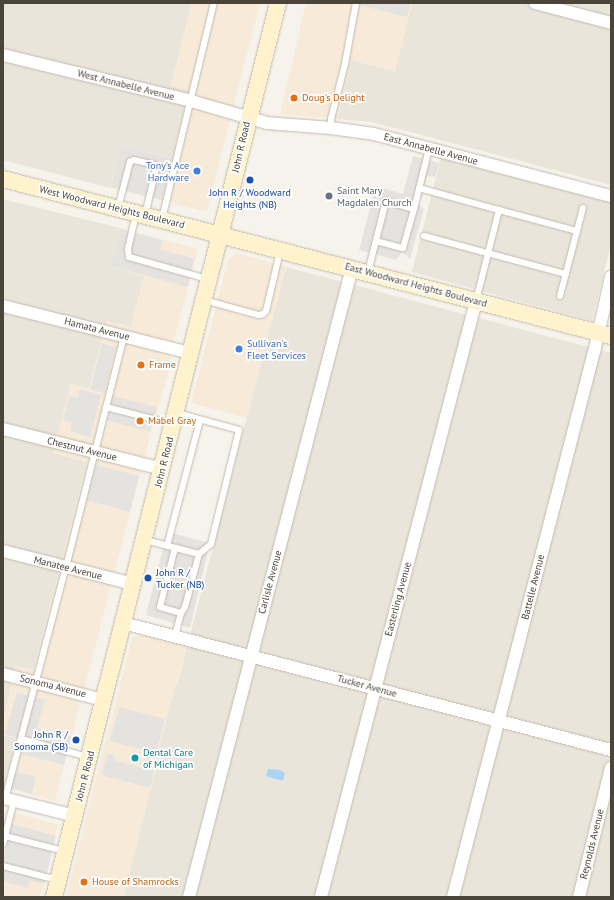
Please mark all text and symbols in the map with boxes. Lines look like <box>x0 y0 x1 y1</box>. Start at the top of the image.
street label: West Annabelle Avenue <box>76 67 176 103</box>
place label: Doug's Delight <box>302 92 365 104</box>
marker: Doug's Delight <box>289 93 299 103</box>
street label: John R Road <box>229 120 253 174</box>
street label: East Annabelle Avenue <box>382 131 480 167</box>
place label: Tony's Ace Hardware <box>146 159 189 182</box>
marker: Tony's Ace Hardware <box>192 166 202 176</box>
marker: John R / Woodward Heights (NB) <box>245 175 255 185</box>
street label: West Woodward Heights Boulevard <box>38 183 186 231</box>
place label: Saint Mary Magdalen Church <box>337 184 412 208</box>
place label: John R / Woodward Heights (NB) <box>209 186 291 210</box>
marker: Saint Mary Magdalen Church <box>324 191 334 201</box>
street label: East Woodward Heights Boulevard <box>344 260 488 310</box>
street label: Hamata Avenue <box>63 315 131 343</box>
place label: Sullivan's Fleet Services <box>247 337 306 360</box>
marker: Sullivan's Fleet Services <box>234 344 244 354</box>
place label: Frame <box>149 359 176 371</box>
marker: Frame <box>136 360 146 370</box>
place label: Mabel Gray <box>148 415 196 427</box>
marker: Mabel Gray <box>135 416 145 426</box>
street label: Chestnut Avenue <box>46 434 118 464</box>
street label: John R Road <box>152 435 176 489</box>
street label: Carlisle Avenue <box>256 549 284 615</box>
street label: Battelle Avenue <box>519 553 547 621</box>
street label: Manatee Avenue <box>32 554 104 582</box>
street label: Easterling Avenue <box>382 560 414 638</box>
place label: John R / Tucker (NB) <box>156 566 204 590</box>
marker: John R / Tucker (NB) <box>143 573 153 583</box>
street label: Sonoma Avenue <box>18 672 88 700</box>
street label: Tucker Avenue <box>336 672 398 700</box>
place label: John R / Sonoma (SB) <box>14 728 68 752</box>
marker: John R / Sonoma (SB) <box>71 735 81 745</box>
place label: Dental Care of Michigan <box>143 746 193 770</box>
street label: John R Road <box>73 749 97 803</box>
marker: Dental Care of Michigan <box>130 753 140 763</box>
street label: Reynolds Avenue <box>577 808 607 880</box>
place label: House of Shamrocks <box>92 876 179 888</box>
marker: House of Shamrocks <box>79 877 89 887</box>

